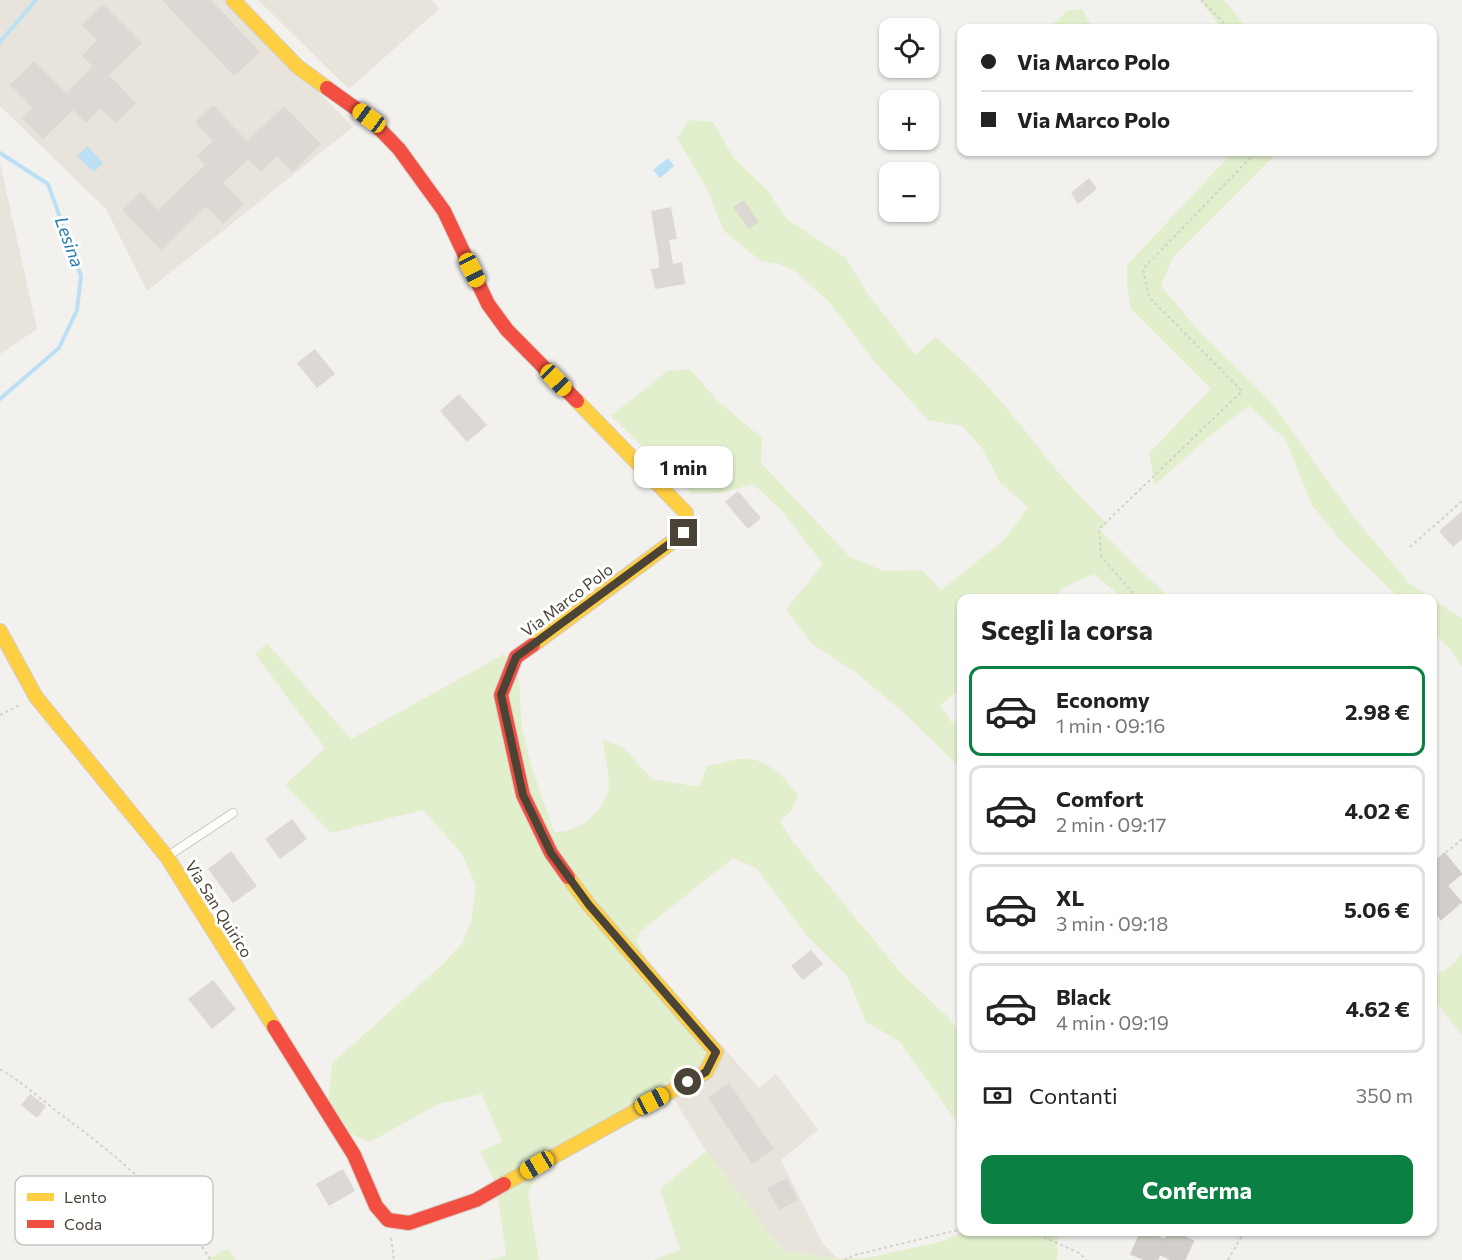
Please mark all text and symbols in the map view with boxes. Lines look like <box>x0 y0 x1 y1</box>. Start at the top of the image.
map controls <box>879 18 939 222</box>
button: locate <box>879 18 939 78</box>
text: Via Marco Polo <box>1017 48 1170 75</box>
button: + <box>879 90 939 150</box>
car <box>349 100 389 136</box>
text: Via Marco Polo <box>1017 106 1170 133</box>
button: − <box>879 162 939 222</box>
water label: Lesina <box>51 213 89 270</box>
car <box>456 250 488 290</box>
car <box>537 361 575 399</box>
callout: 1 min <box>634 446 734 488</box>
text: 1 min <box>660 455 707 479</box>
route end <box>670 519 697 546</box>
street label: Via Marco Polo <box>517 559 616 640</box>
text: Scegli la corsa <box>981 613 1153 646</box>
icon: car <box>984 684 1038 738</box>
text: Economy <box>1056 686 1150 713</box>
text: 2.98 € <box>1345 698 1410 725</box>
text: 1 min · 09:16 <box>1056 713 1165 737</box>
icon: car <box>984 783 1038 837</box>
text: Comfort <box>1056 785 1144 812</box>
text: 4.02 € <box>1344 797 1410 824</box>
text: 2 min · 09:17 <box>1056 812 1166 836</box>
street label: Via San Quirico <box>182 857 257 961</box>
icon: car <box>984 882 1038 936</box>
text: XL <box>1056 884 1084 911</box>
text: 5.06 € <box>1344 896 1410 923</box>
text: 3 min · 09:18 <box>1056 911 1168 935</box>
icon: car <box>984 981 1038 1035</box>
text: Black <box>1056 983 1111 1010</box>
text: 4.62 € <box>1345 995 1410 1022</box>
text: 4 min · 09:19 <box>1056 1010 1169 1034</box>
route start <box>674 1068 701 1095</box>
icon: cash <box>981 1079 1014 1112</box>
text: Contanti <box>1029 1082 1118 1109</box>
text: 350 m <box>1356 1083 1413 1107</box>
car <box>632 1085 672 1117</box>
car <box>517 1148 557 1182</box>
button: Conferma <box>981 1155 1413 1224</box>
legend <box>15 1176 213 1245</box>
text: Lento <box>64 1187 107 1206</box>
text: Coda <box>64 1214 102 1233</box>

